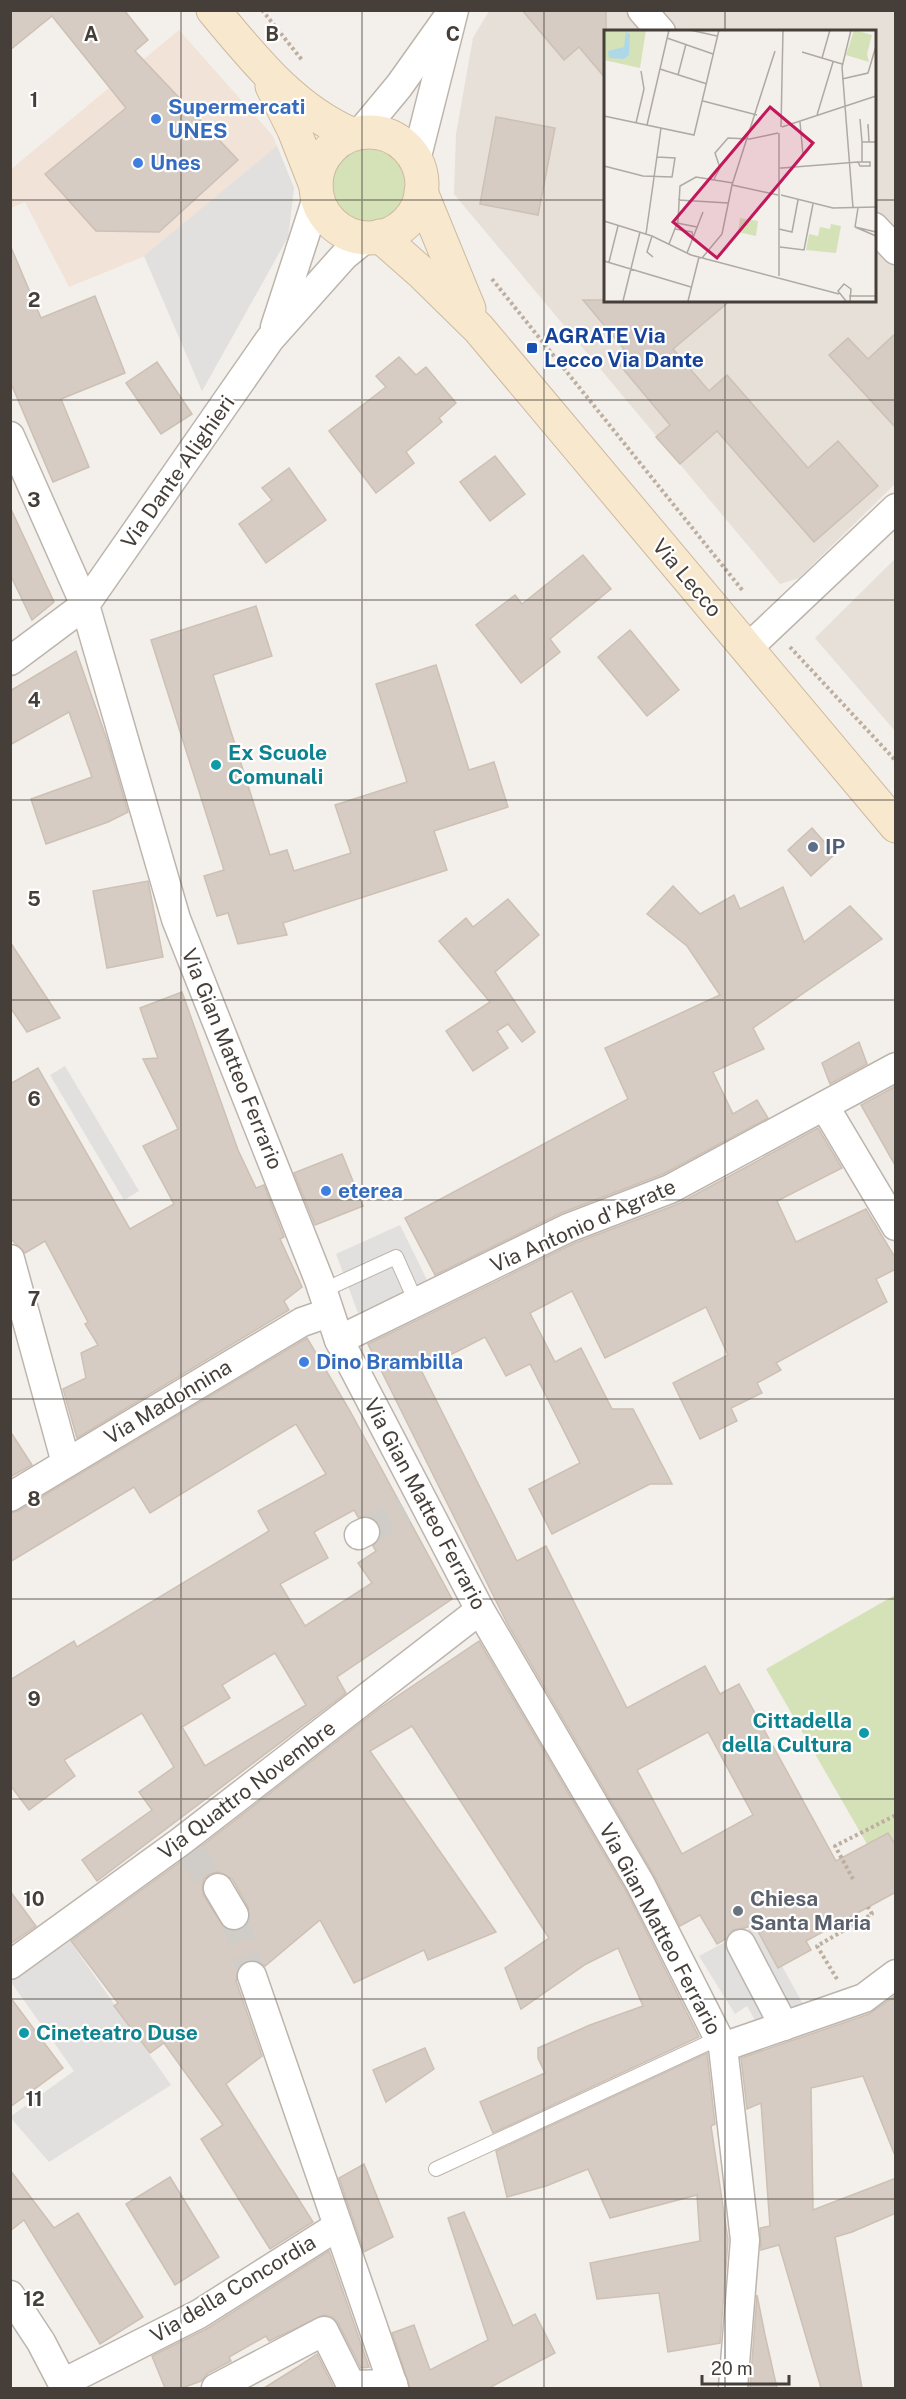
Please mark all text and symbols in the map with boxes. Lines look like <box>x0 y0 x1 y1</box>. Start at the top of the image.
text: A <box>84 22 98 46</box>
text: B <box>265 22 279 46</box>
text: C <box>446 22 460 46</box>
inset map <box>604 30 876 302</box>
text: 1 <box>30 88 38 112</box>
place label: Supermercati UNES <box>168 94 305 143</box>
marker: Supermercati UNES <box>149 112 163 126</box>
place label: Unes <box>150 150 201 175</box>
marker: Unes <box>131 156 145 170</box>
text: 2 <box>28 288 40 312</box>
place label: AGRATE Via Lecco Via Dante <box>544 323 704 372</box>
marker: AGRATE Via Lecco Via Dante <box>525 341 539 355</box>
street label: Via Dante Alighieri <box>116 391 240 553</box>
text: 3 <box>27 488 41 512</box>
street label: Via Lecco <box>648 534 727 622</box>
text: 4 <box>27 688 41 712</box>
place label: Ex Scuole Comunali <box>228 740 327 789</box>
marker: Ex Scuole Comunali <box>209 758 223 772</box>
place label: IP <box>825 834 845 859</box>
marker: IP <box>806 840 820 854</box>
text: 5 <box>27 887 41 911</box>
street label: Via Gian Matteo Ferrario <box>177 945 288 1173</box>
text: 6 <box>27 1087 41 1111</box>
street label: Via Antonio d'Agrate <box>486 1173 679 1278</box>
place label: eterea <box>338 1178 403 1203</box>
marker: eterea <box>319 1184 333 1198</box>
text: 7 <box>28 1287 40 1311</box>
place label: Dino Brambilla <box>316 1349 463 1374</box>
street label: Via Madonnina <box>100 1354 236 1449</box>
marker: Dino Brambilla <box>297 1355 311 1369</box>
street label: Via Gian Matteo Ferrario <box>359 1394 492 1614</box>
text: 8 <box>27 1487 41 1511</box>
text: 9 <box>27 1687 41 1711</box>
place label: Cittadella della Cultura <box>722 1708 852 1757</box>
street label: Via Quattro Novembre <box>153 1715 340 1864</box>
marker: Cittadella della Cultura <box>857 1726 871 1740</box>
street label: Via Gian Matteo Ferrario <box>594 1819 727 2039</box>
place label: Chiesa Santa Maria <box>750 1886 871 1935</box>
text: 10 <box>23 1887 45 1911</box>
marker: Chiesa Santa Maria <box>731 1904 745 1918</box>
place label: Cineteatro Duse <box>36 2020 198 2045</box>
marker: Cineteatro Duse <box>17 2026 31 2040</box>
text: 11 <box>25 2087 43 2111</box>
street label: Via della Concordia <box>146 2229 320 2348</box>
text: 12 <box>23 2287 45 2311</box>
scale bar <box>702 2348 789 2386</box>
text: 20 m <box>711 2358 753 2379</box>

